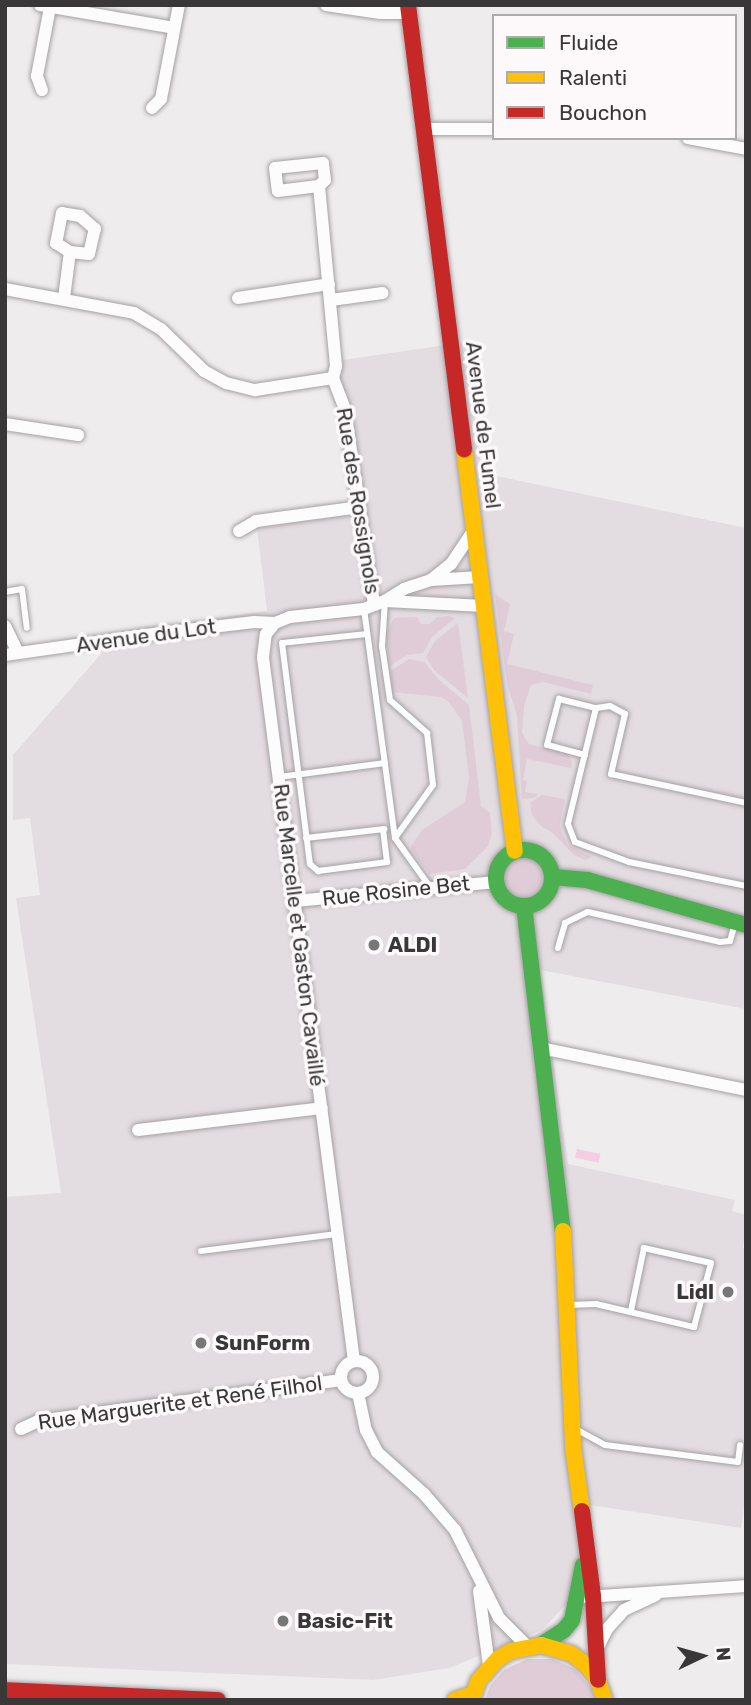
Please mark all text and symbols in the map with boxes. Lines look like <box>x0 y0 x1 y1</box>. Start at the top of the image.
legend <box>492 14 737 140</box>
text: Fluide <box>559 30 618 55</box>
text: Ralenti <box>559 65 627 90</box>
text: Bouchon <box>559 100 647 125</box>
street label: Avenue de Fumel <box>460 340 506 510</box>
street label: Rue des Rossignols <box>331 406 385 596</box>
street label: Avenue du Lot <box>75 614 217 658</box>
street label: Rue Marcelle et Gaston Cavaillé <box>268 782 330 1088</box>
street label: Rue Rosine Bet <box>321 871 471 911</box>
place label: ALDI <box>388 932 437 958</box>
marker: ALDI <box>366 937 382 953</box>
place label: Lidl <box>676 1279 714 1305</box>
marker: Lidl <box>720 1284 736 1300</box>
place label: SunForm <box>215 1330 310 1356</box>
marker: SunForm <box>193 1335 209 1351</box>
street label: Rue Marguerite et René Filhol <box>36 1371 324 1435</box>
place label: Basic-Fit <box>297 1608 393 1634</box>
marker: Basic-Fit <box>275 1613 291 1629</box>
north arrow <box>667 1621 737 1691</box>
text: N <box>711 1646 735 1662</box>

